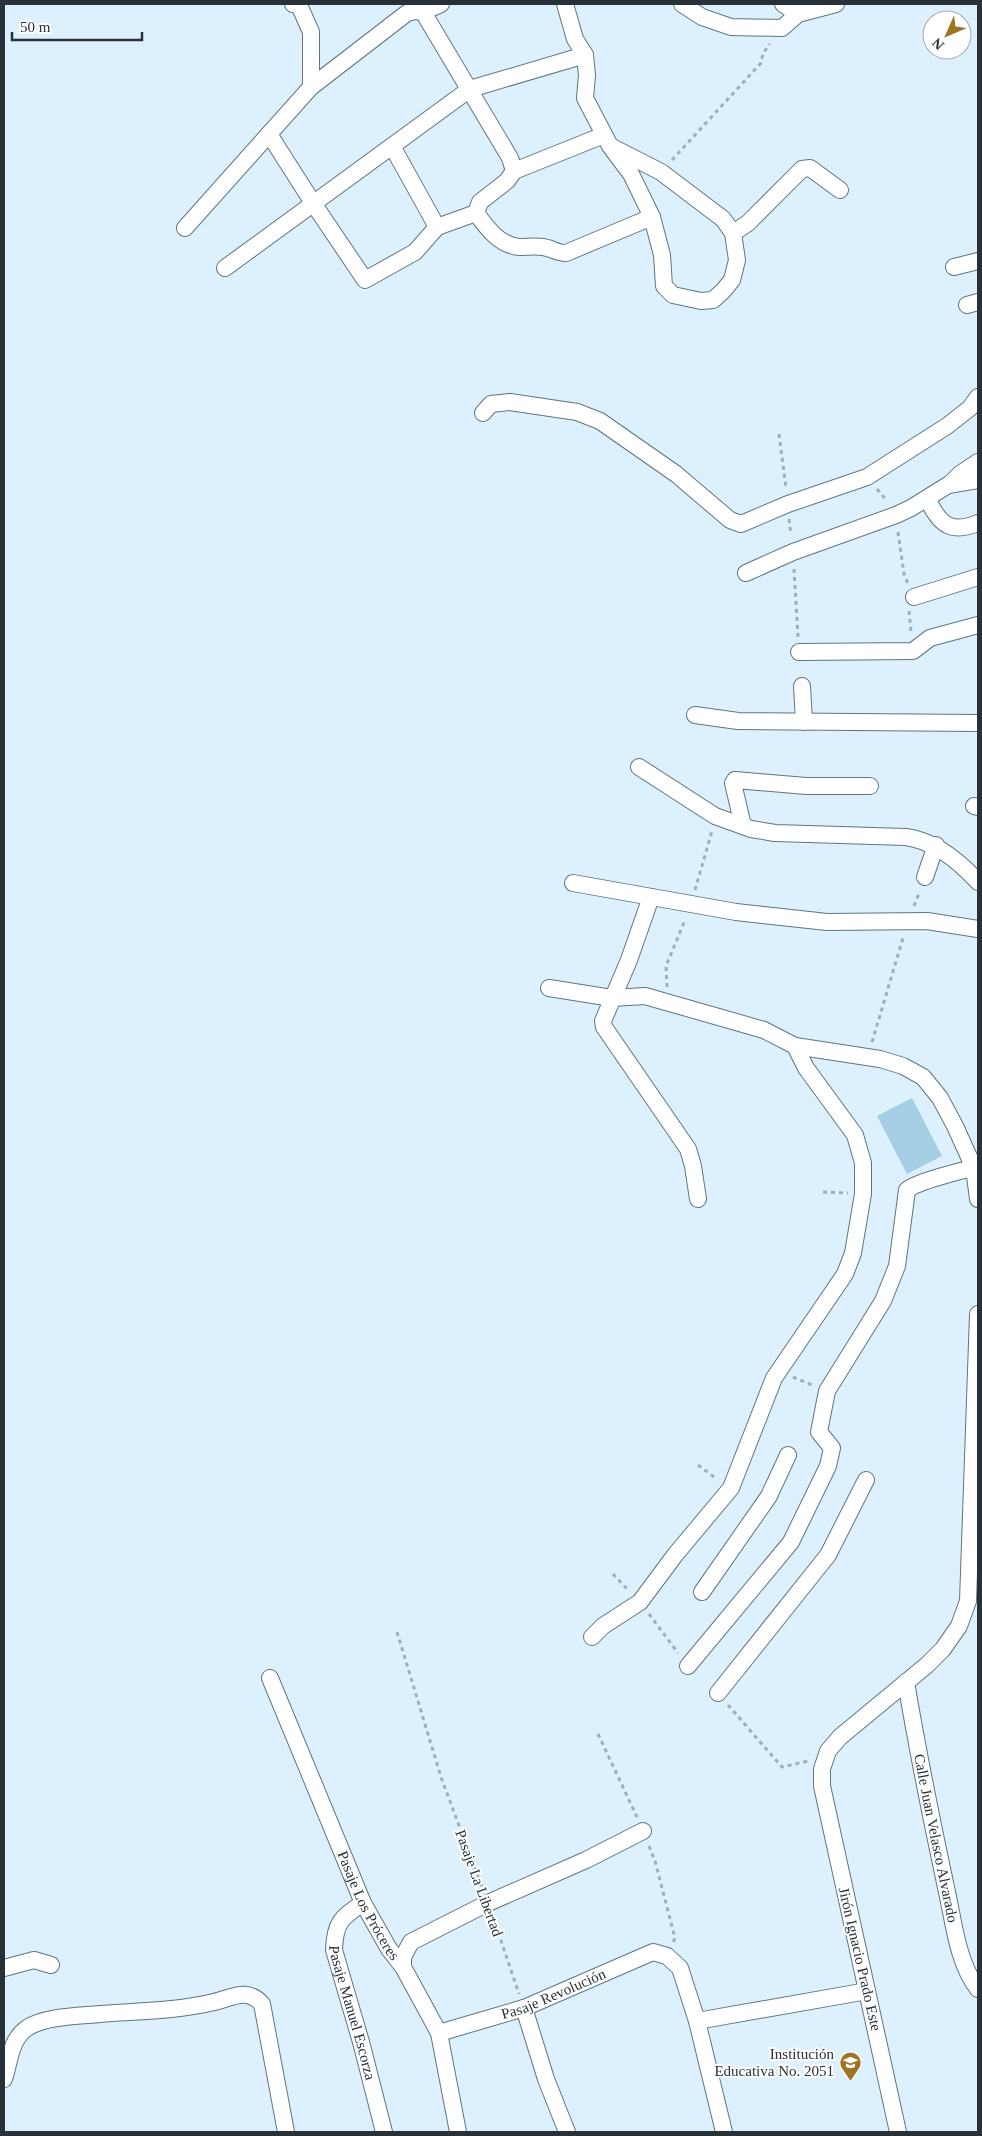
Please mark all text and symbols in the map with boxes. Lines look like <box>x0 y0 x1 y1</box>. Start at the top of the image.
scale bar <box>12 10 142 42</box>
north arrow <box>922 10 972 60</box>
text: 50 m <box>20 19 51 35</box>
text: N <box>929 35 947 53</box>
street label: Calle Juan Velasco Alvarado <box>911 1752 961 1924</box>
street label: Pasaje La Libertad <box>452 1827 506 1939</box>
street label: Pasaje Los Próceres <box>334 1849 403 1963</box>
street label: Jirón Ignacio Prado Este <box>836 1886 884 2033</box>
street label: Pasaje Manuel Escorza <box>326 1945 378 2082</box>
street label: Pasaje Revolución <box>499 1965 608 2022</box>
place label: Institución Educativa No. 2051 <box>714 2046 834 2079</box>
school or university icon: Institución Educativa No. 2051 <box>838 2051 862 2082</box>

